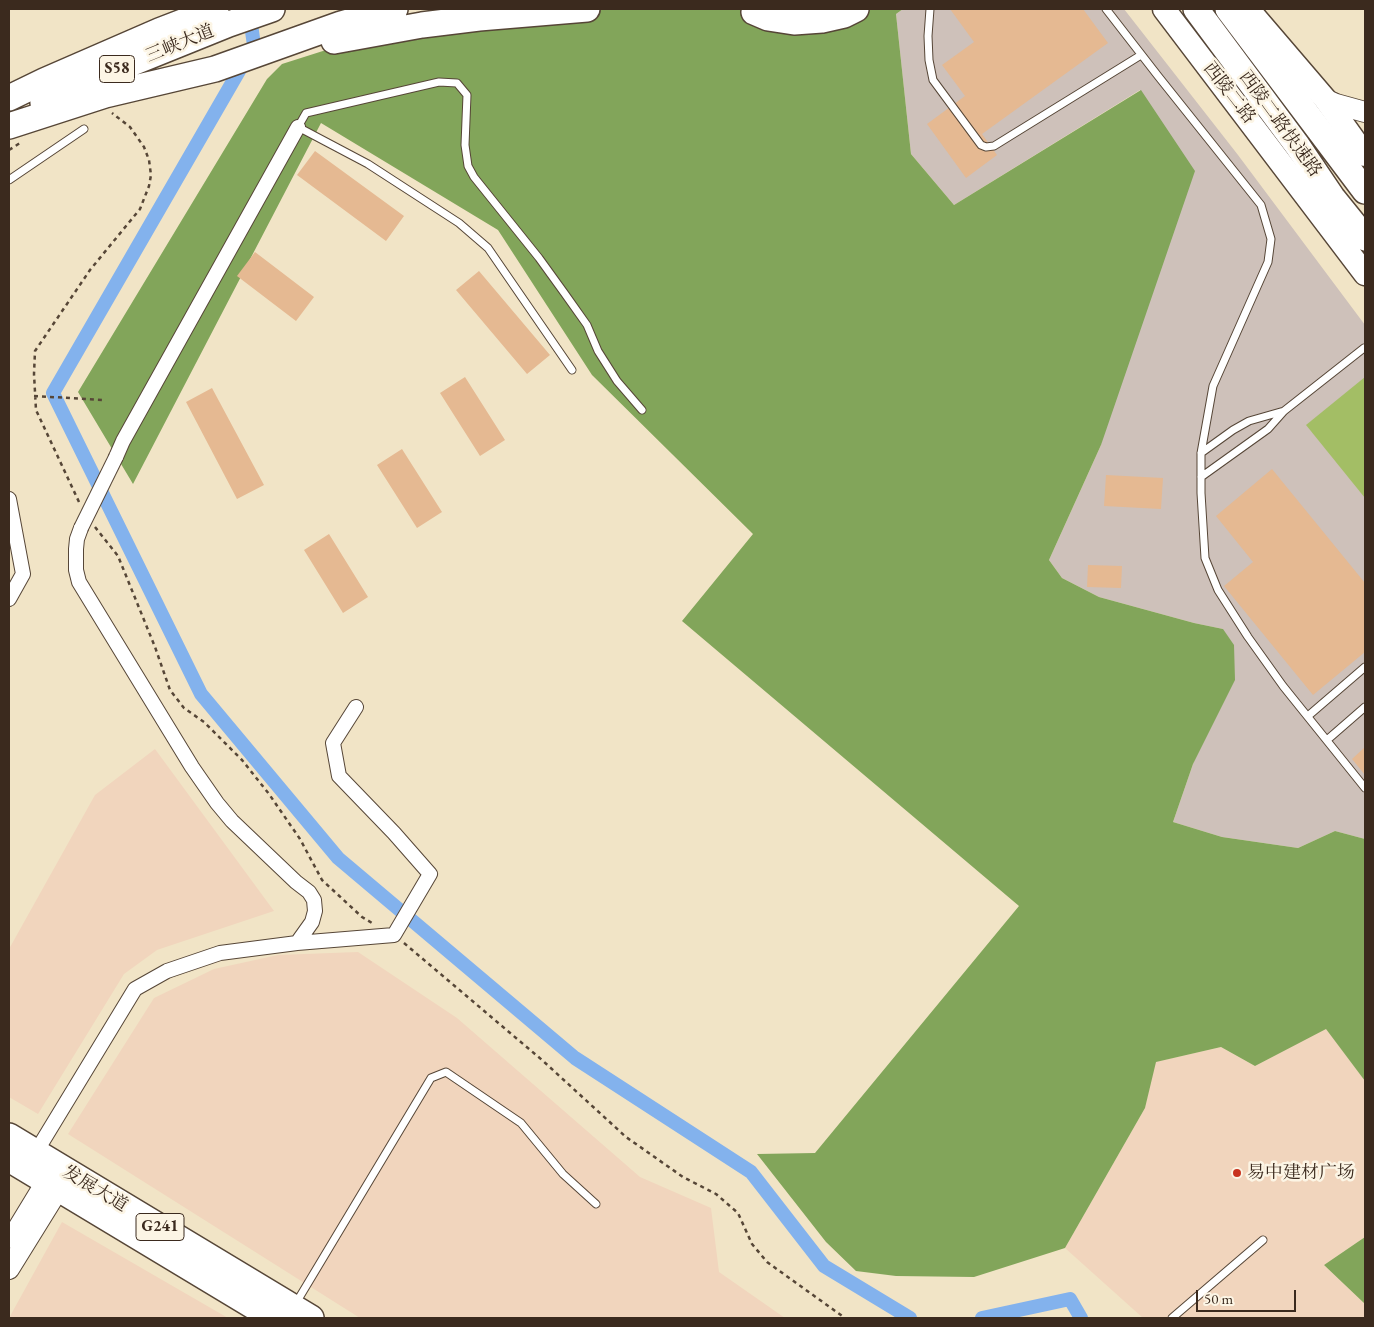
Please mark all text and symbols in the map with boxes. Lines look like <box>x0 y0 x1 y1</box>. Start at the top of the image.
street label: 三峡大道 <box>143 21 217 67</box>
road number: S58 <box>100 56 134 82</box>
street label: 西陵二路 <box>1198 58 1260 128</box>
street label: 西陵二路快速路 <box>1234 67 1326 181</box>
street label: 发展大道 <box>59 1161 131 1217</box>
place label: 易中建材广场 <box>1247 1162 1355 1184</box>
marker: 易中建材广场 <box>1231 1167 1243 1179</box>
road number: G241 <box>136 1214 184 1240</box>
scale bar <box>1199 1280 1299 1312</box>
text: 50 m <box>1204 1289 1233 1308</box>

